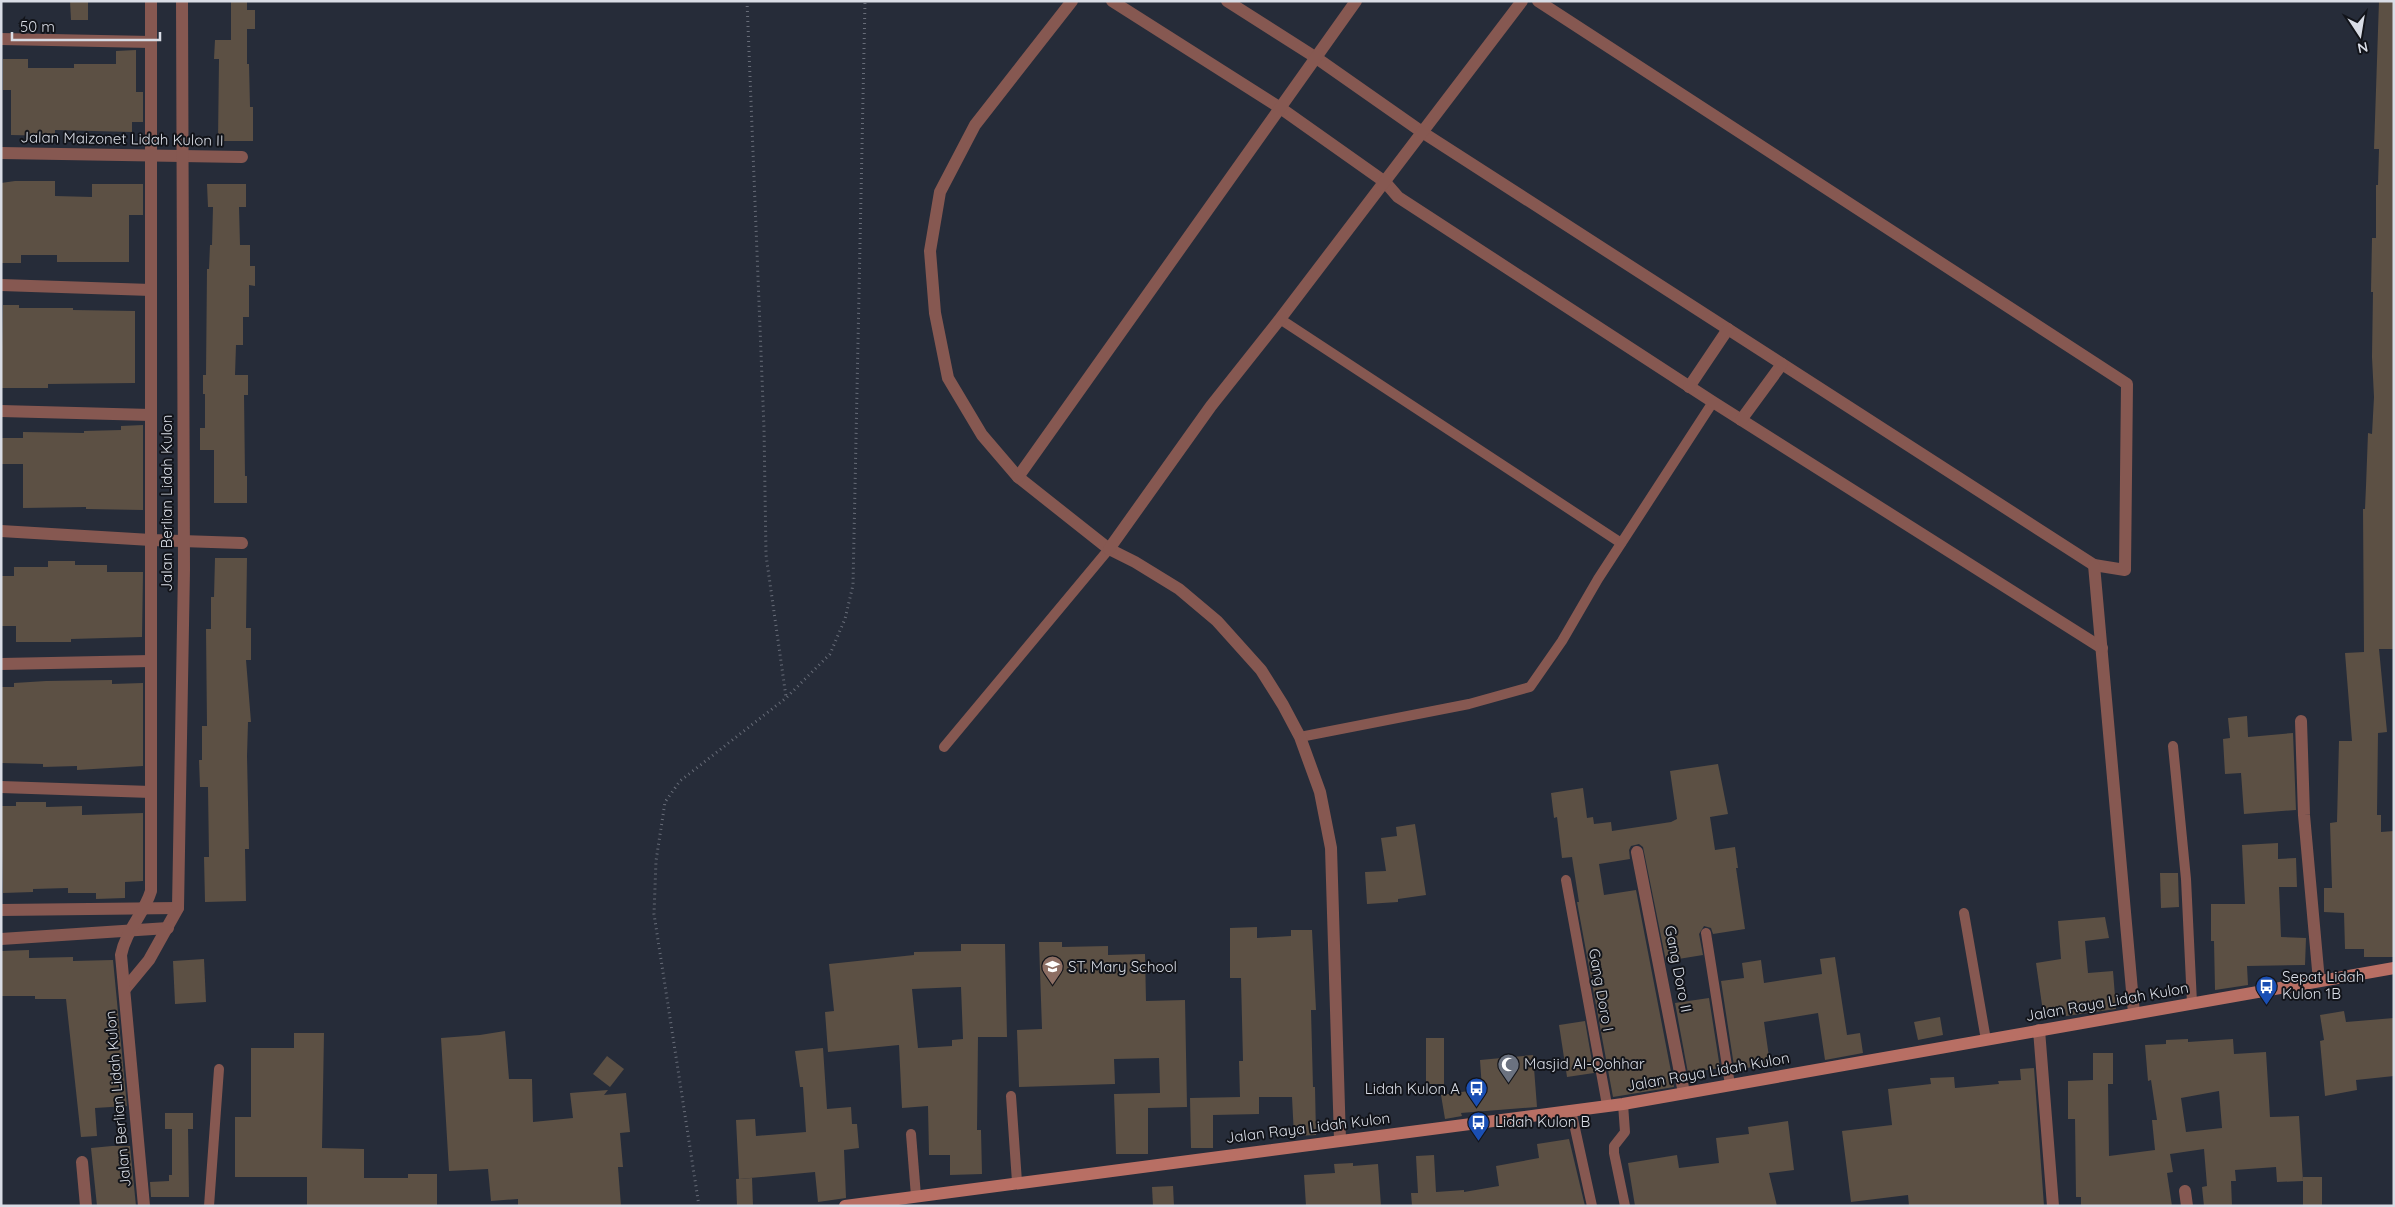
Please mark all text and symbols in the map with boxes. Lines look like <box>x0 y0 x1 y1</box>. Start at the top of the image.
scale bar <box>12 10 160 42</box>
north arrow <box>2335 10 2385 60</box>
text: 50 m <box>20 17 55 36</box>
text: N <box>2356 38 2370 58</box>
street label: Jalan Maizonet Lidah Kulon II <box>20 127 224 150</box>
street label: Jalan Berlian Lidah Kulon <box>157 415 176 592</box>
street label: Gang Doro II <box>1661 924 1696 1014</box>
street label: Gang Doro I <box>1585 947 1618 1033</box>
school or university icon: ST. Mary School <box>1040 955 1064 986</box>
place label: ST. Mary School <box>1068 957 1177 976</box>
place label: Sepat Lidah Kulon 1B <box>2282 967 2364 1003</box>
bus stop icon: Sepat Lidah Kulon 1B <box>2254 974 2278 1005</box>
street label: Jalan Raya Lidah Kulon <box>2024 978 2190 1025</box>
street label: Jalan Berlian Lidah Kulon <box>100 1010 135 1188</box>
street label: Jalan Raya Lidah Kulon <box>1625 1048 1791 1095</box>
mosque icon: Masjid Al-Qohhar <box>1496 1052 1520 1083</box>
place label: Masjid Al-Qohhar <box>1524 1054 1645 1073</box>
bus stop icon: Lidah Kulon A <box>1464 1077 1488 1108</box>
place label: Lidah Kulon A <box>1365 1079 1460 1098</box>
street label: Jalan Raya Lidah Kulon <box>1225 1108 1391 1147</box>
bus stop icon: Lidah Kulon B <box>1467 1110 1491 1141</box>
place label: Lidah Kulon B <box>1495 1112 1591 1131</box>

